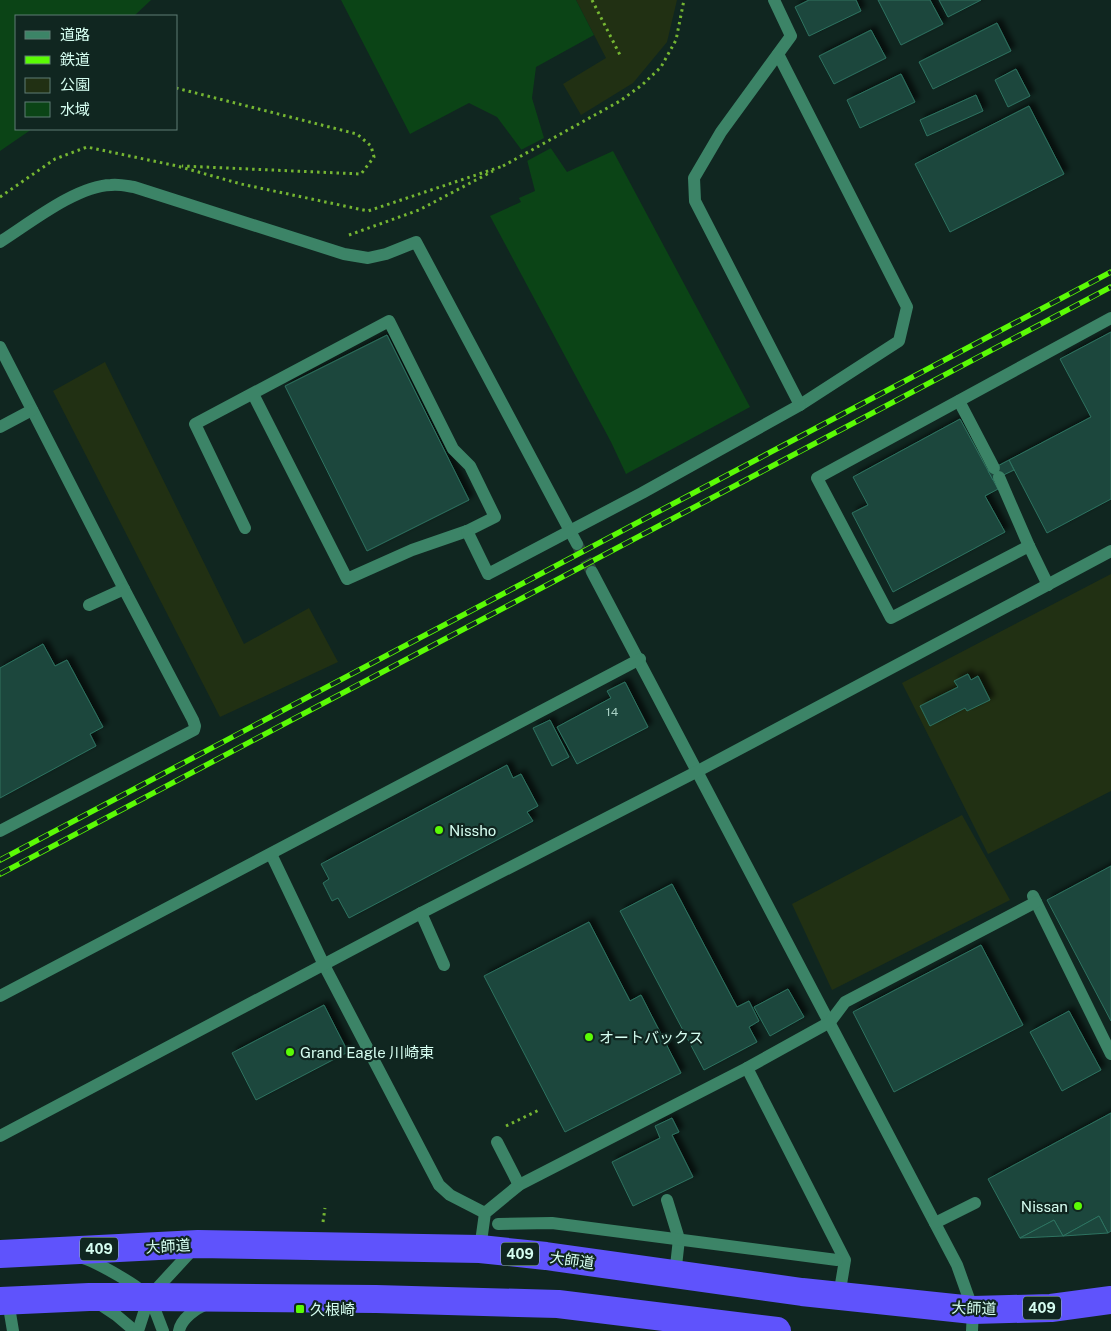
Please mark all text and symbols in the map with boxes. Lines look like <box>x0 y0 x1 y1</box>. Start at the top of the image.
legend <box>15 15 178 130</box>
text: 道路 <box>60 26 90 43</box>
text: 鉄道 <box>60 51 90 68</box>
text: 公園 <box>60 76 90 93</box>
text: 水域 <box>60 101 90 118</box>
house number: 14 <box>606 705 619 719</box>
place label: Nissho <box>449 822 496 839</box>
marker: Nissho <box>433 824 445 836</box>
place label: オートバックス <box>599 1029 704 1046</box>
marker: オートバックス <box>583 1031 595 1043</box>
place label: Grand Eagle 川崎東 <box>300 1044 434 1061</box>
marker: Grand Eagle 川崎東 <box>284 1046 296 1058</box>
place label: Nissan <box>1021 1198 1068 1215</box>
marker: Nissan <box>1072 1200 1084 1212</box>
street label: 大師道 <box>145 1236 191 1256</box>
road number: 409 <box>80 1238 118 1260</box>
road number: 409 <box>501 1242 539 1266</box>
street label: 大師道 <box>549 1248 595 1272</box>
road number: 409 <box>1023 1296 1061 1320</box>
street label: 大師道 <box>951 1299 997 1317</box>
place label: 久根崎 <box>310 1301 355 1318</box>
marker: 久根崎 <box>294 1303 306 1315</box>

